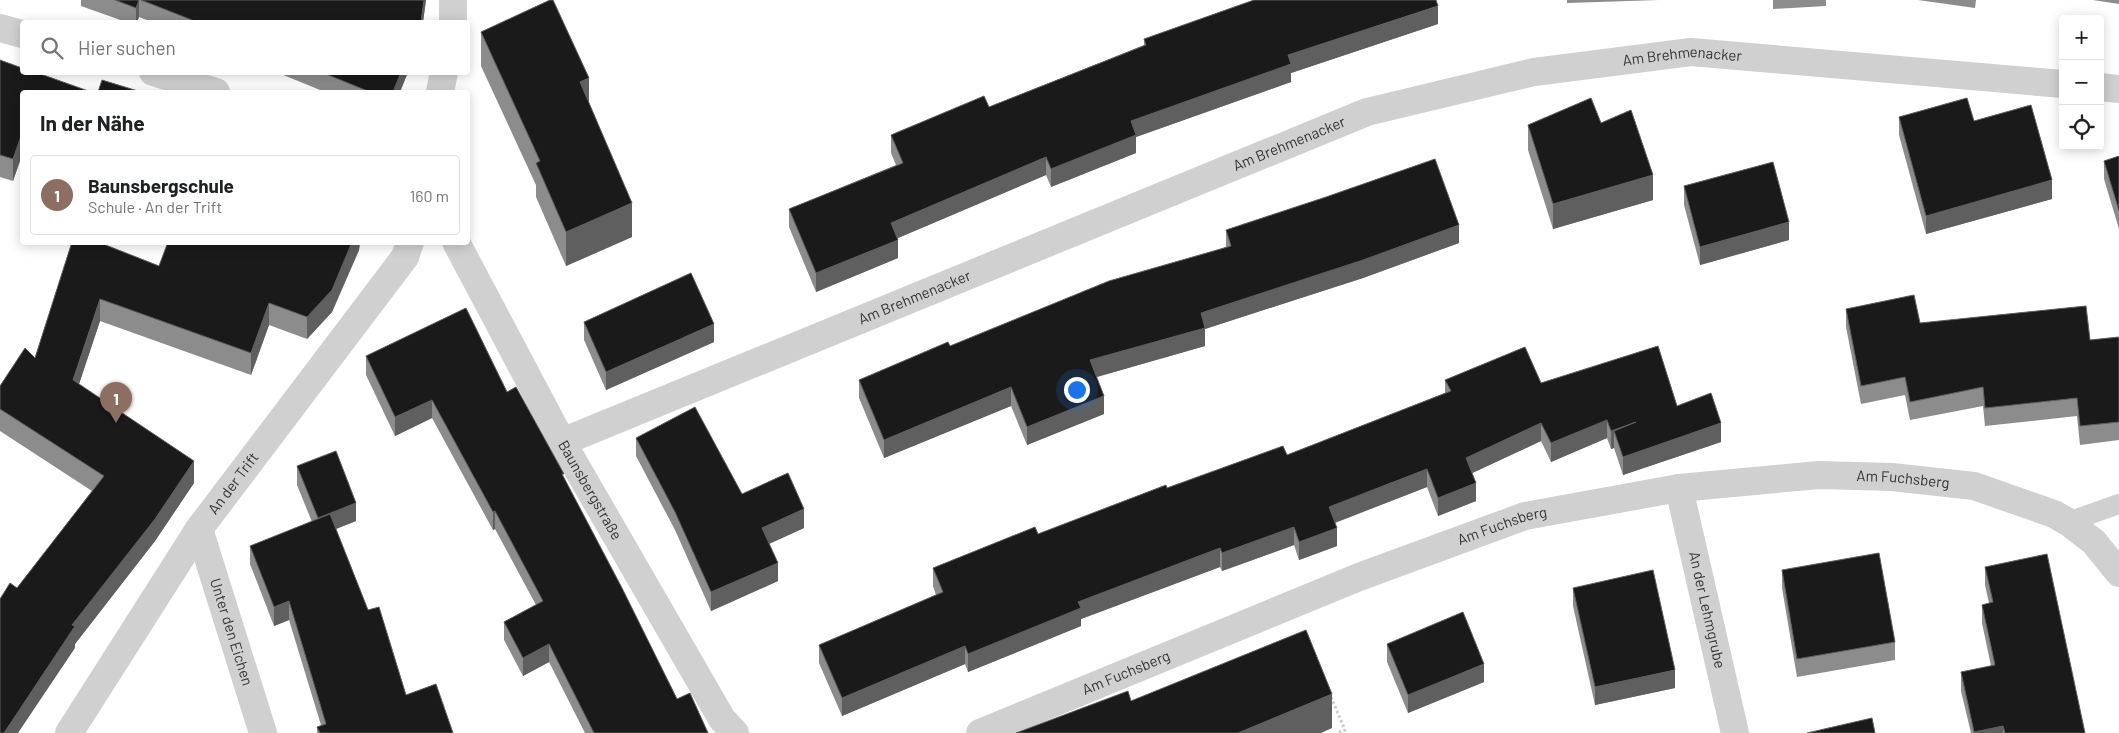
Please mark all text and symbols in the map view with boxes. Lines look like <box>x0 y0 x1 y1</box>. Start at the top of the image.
map controls <box>2059 15 2104 150</box>
button: + <box>2059 15 2104 60</box>
search box <box>20 20 470 75</box>
icon: search <box>38 34 66 62</box>
text: Hier suchen <box>78 36 176 59</box>
street label: Am Brehmenacker <box>1621 42 1743 69</box>
button: − <box>2059 60 2104 105</box>
button: locate <box>2059 105 2104 150</box>
text: In der Nähe <box>40 110 145 135</box>
street label: Am Brehmenacker <box>1230 112 1348 174</box>
text: Baunsbergschule <box>88 174 234 197</box>
text: 1 <box>54 186 60 205</box>
text: 160 m <box>410 186 449 205</box>
text: Schule · An der Trift <box>88 197 222 216</box>
street label: Am Brehmenacker <box>855 265 974 328</box>
your location <box>1064 377 1090 403</box>
pin: 1 <box>100 382 132 423</box>
street label: Baunsbergstraße <box>555 437 626 543</box>
street label: An der Trift <box>204 448 262 517</box>
street label: Am Fuchsberg <box>1856 466 1951 491</box>
street label: Am Fuchsberg <box>1455 502 1548 548</box>
street label: An der Lehmgrube <box>1686 549 1730 670</box>
street label: Unter den Eichen <box>207 576 258 688</box>
street label: Am Fuchsberg <box>1079 646 1172 698</box>

